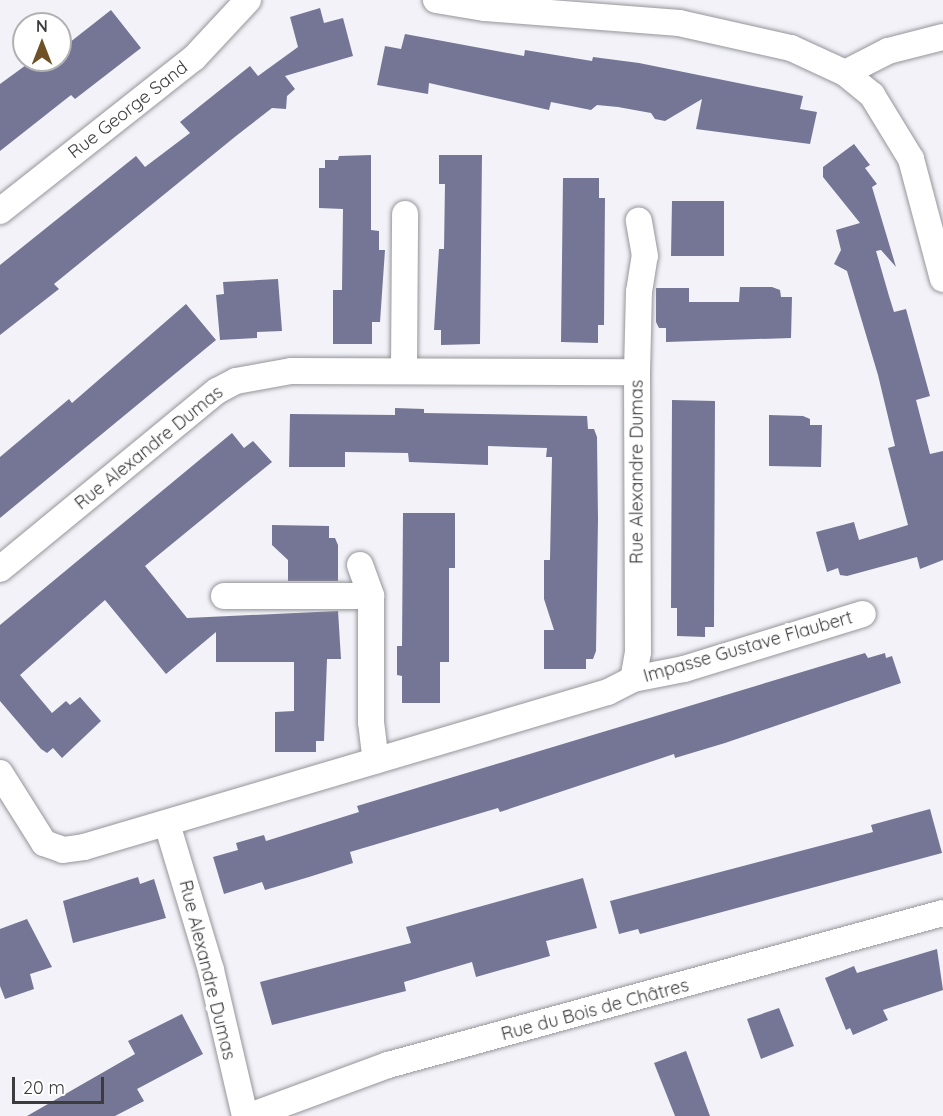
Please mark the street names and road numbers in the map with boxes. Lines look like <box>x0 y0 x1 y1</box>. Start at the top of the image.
street label: Rue George Sand <box>64 57 192 163</box>
street label: Rue Alexandre Dumas <box>626 380 648 564</box>
street label: Rue Alexandre Dumas <box>71 382 227 514</box>
street label: Impasse Gustave Flaubert <box>641 607 855 687</box>
street label: Rue Alexandre Dumas <box>174 878 240 1062</box>
street label: Rue du Bois de Châtres <box>499 975 691 1045</box>

